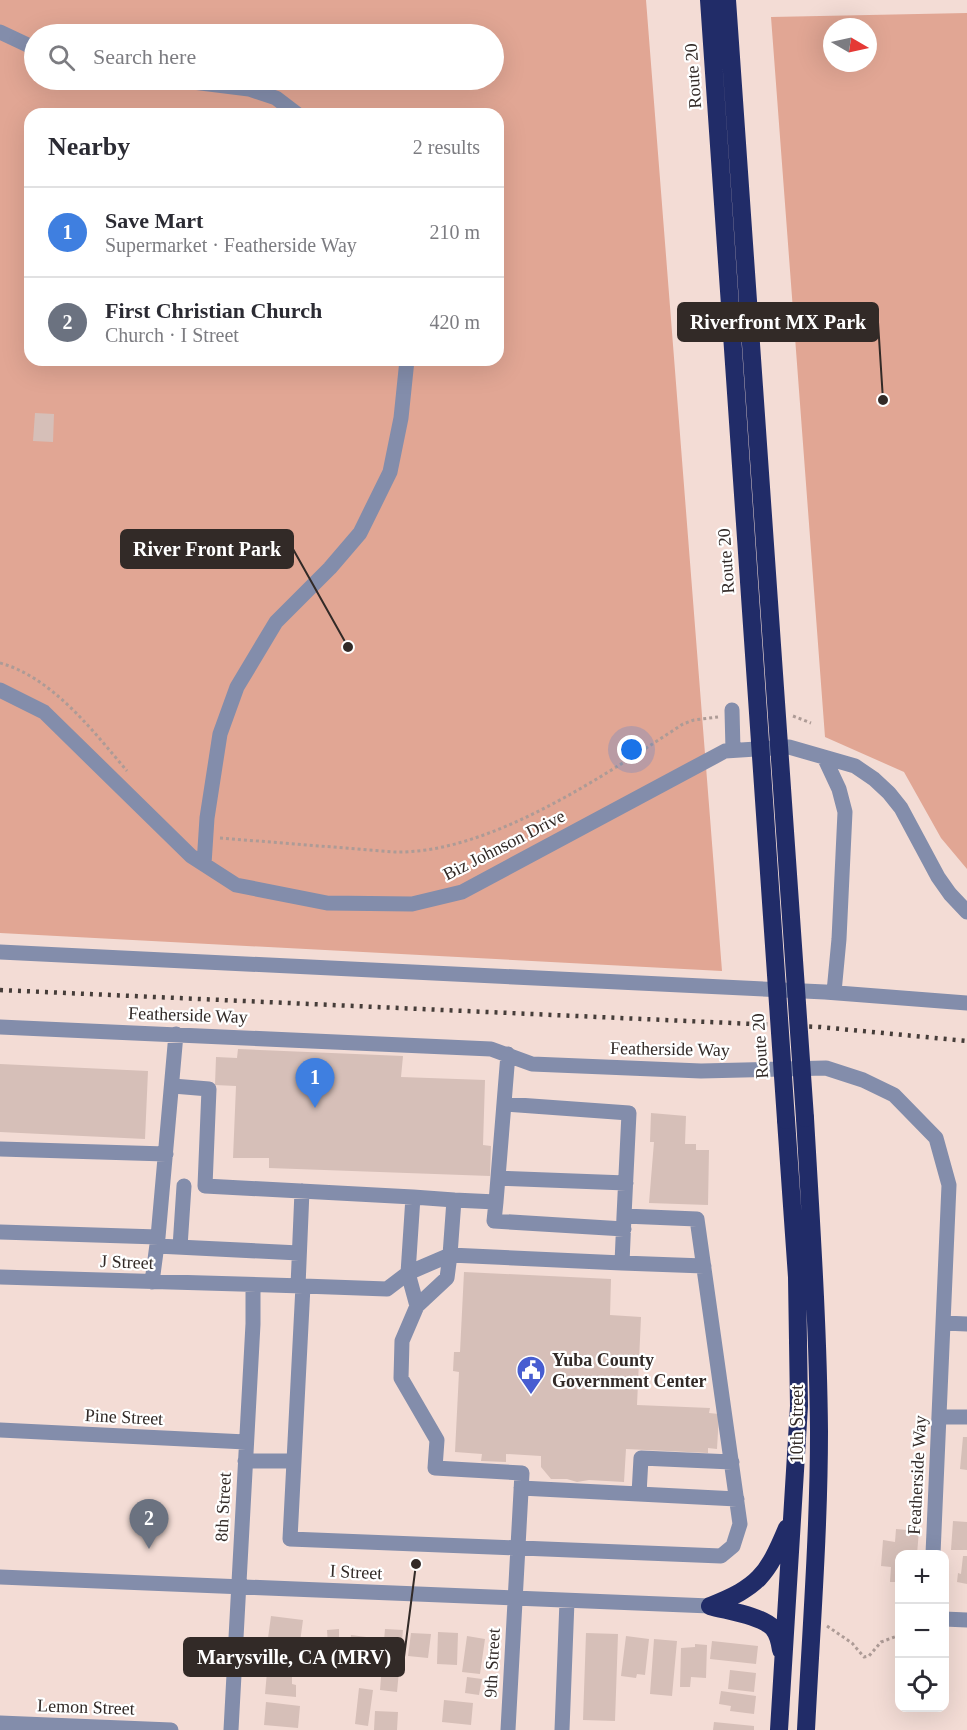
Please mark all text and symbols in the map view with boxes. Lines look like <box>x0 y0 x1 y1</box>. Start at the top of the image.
north arrow <box>823 18 877 72</box>
search box <box>24 24 504 90</box>
icon: search <box>45 41 78 74</box>
street label: Route 20 <box>681 43 705 109</box>
text: Search here <box>93 44 196 69</box>
text: Nearby <box>48 132 130 161</box>
text: 2 results <box>413 136 480 158</box>
text: Save Mart <box>105 208 203 233</box>
text: 1 <box>63 221 73 243</box>
text: 210 m <box>429 221 480 243</box>
text: Supermarket · Featherside Way <box>105 234 357 256</box>
text: First Christian Church <box>105 298 322 323</box>
callout: Riverfront MX Park <box>678 303 878 341</box>
text: 2 <box>63 311 73 333</box>
text: 420 m <box>429 311 480 333</box>
text: Riverfront MX Park <box>690 311 867 333</box>
text: Church · I Street <box>105 324 239 346</box>
street label: Route 20 <box>714 528 738 594</box>
callout: River Front Park <box>121 530 293 568</box>
text: River Front Park <box>133 538 282 560</box>
your location <box>617 735 646 764</box>
street label: Biz Johnson Drive <box>440 806 568 884</box>
street label: Featherside Way <box>128 1003 248 1027</box>
street label: Route 20 <box>748 1013 772 1079</box>
street label: Featherside Way <box>610 1038 730 1060</box>
pin: 1 <box>296 1058 334 1108</box>
street label: J Street <box>100 1251 154 1273</box>
place label: Yuba County Government Center <box>552 1350 706 1391</box>
public building icon: Yuba County Government Center <box>515 1354 547 1396</box>
street label: 10th Street <box>787 1385 807 1463</box>
street label: Pine Street <box>84 1405 164 1429</box>
street label: Featherside Way <box>904 1415 930 1535</box>
street label: 8th Street <box>211 1472 235 1542</box>
pin: 2 <box>130 1500 168 1549</box>
map controls <box>895 1550 949 1712</box>
button: + <box>895 1550 949 1604</box>
street label: I Street <box>329 1561 383 1583</box>
button: − <box>895 1604 949 1658</box>
street label: 9th Street <box>480 1628 504 1698</box>
callout: Marysville, CA (MRV) <box>184 1638 404 1676</box>
text: Marysville, CA (MRV) <box>197 1646 391 1669</box>
button: locate <box>895 1658 949 1712</box>
street label: Lemon Street <box>37 1695 135 1719</box>

